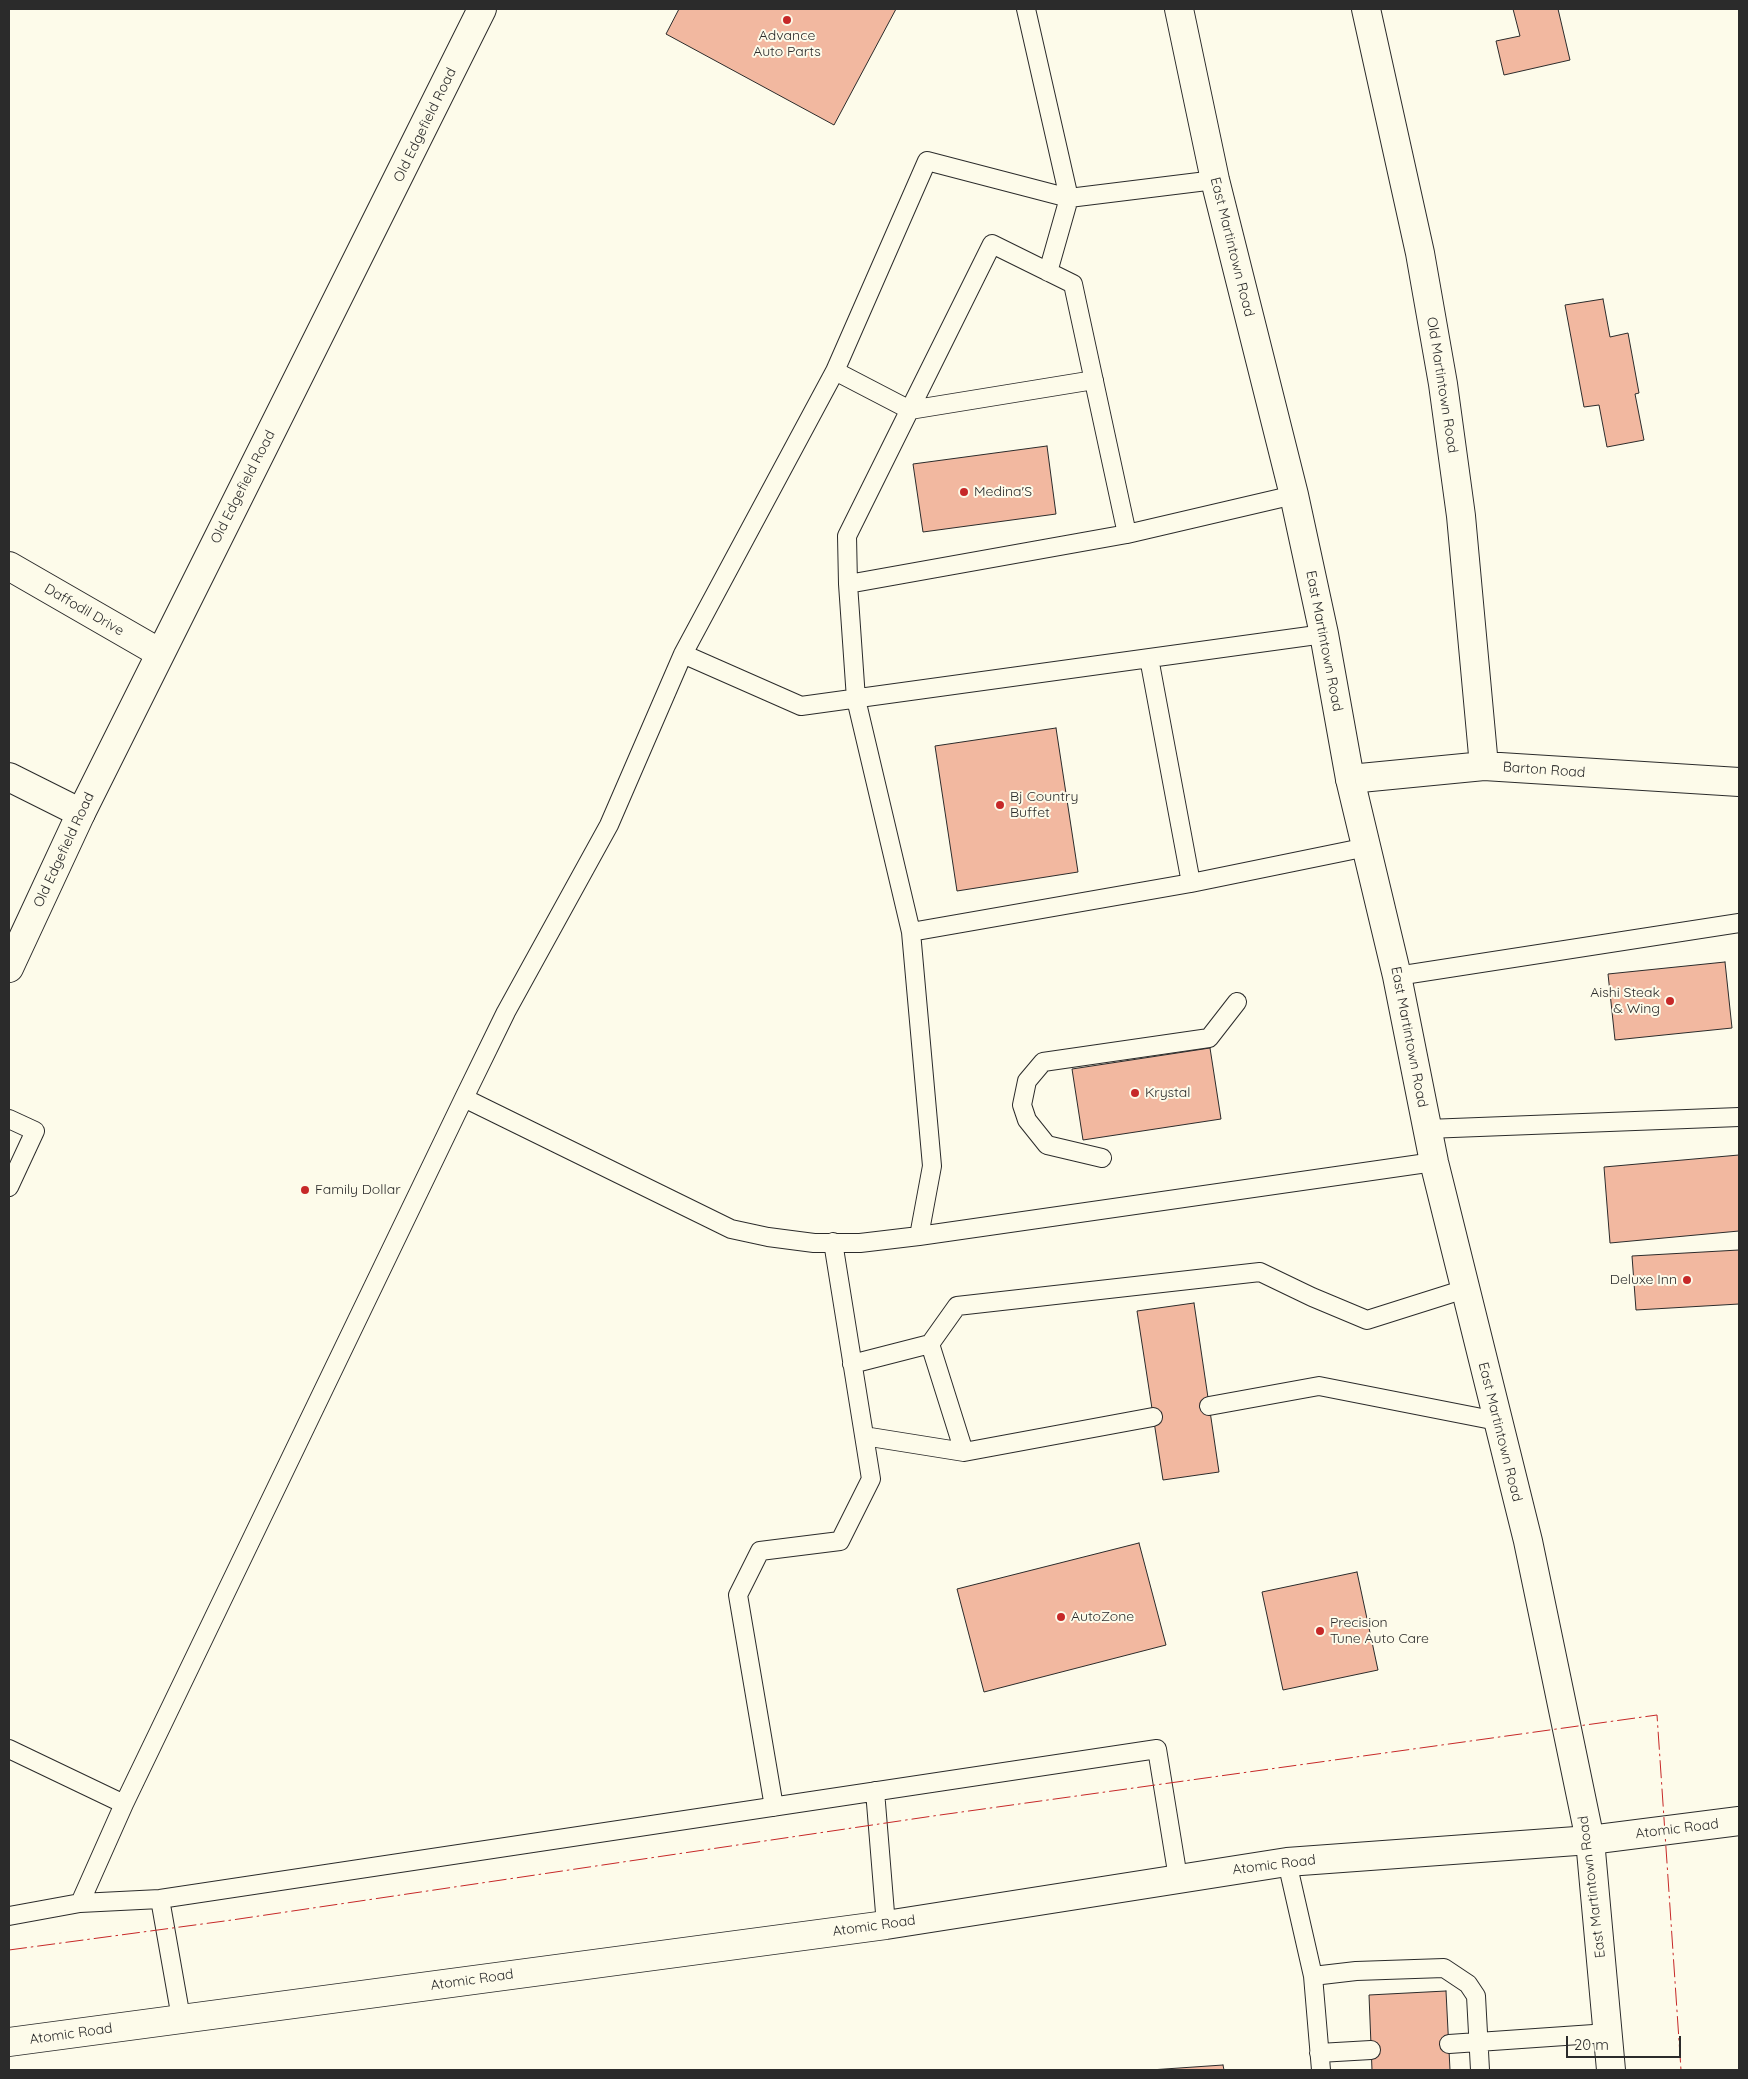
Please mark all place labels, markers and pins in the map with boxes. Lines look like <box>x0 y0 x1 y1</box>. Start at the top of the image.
marker: Advance Auto Parts <box>781 14 793 26</box>
place label: Advance Auto Parts <box>753 28 821 60</box>
place label: Medina'S <box>974 484 1032 500</box>
marker: Medina'S <box>958 486 970 498</box>
place label: Bj Country Buffet <box>1010 789 1078 822</box>
marker: Bj Country Buffet <box>994 799 1006 811</box>
place label: Aishi Steak & Wing <box>1590 985 1660 1018</box>
marker: Aishi Steak & Wing <box>1664 995 1676 1007</box>
place label: Krystal <box>1145 1085 1191 1101</box>
marker: Krystal <box>1129 1087 1141 1099</box>
place label: Family Dollar <box>315 1182 401 1198</box>
marker: Family Dollar <box>299 1184 311 1196</box>
place label: Deluxe Inn <box>1610 1272 1677 1288</box>
marker: Deluxe Inn <box>1681 1274 1693 1286</box>
place label: AutoZone <box>1071 1609 1134 1625</box>
marker: AutoZone <box>1055 1611 1067 1623</box>
place label: Precision Tune Auto Care <box>1330 1615 1429 1648</box>
marker: Precision Tune Auto Care <box>1314 1625 1326 1637</box>

